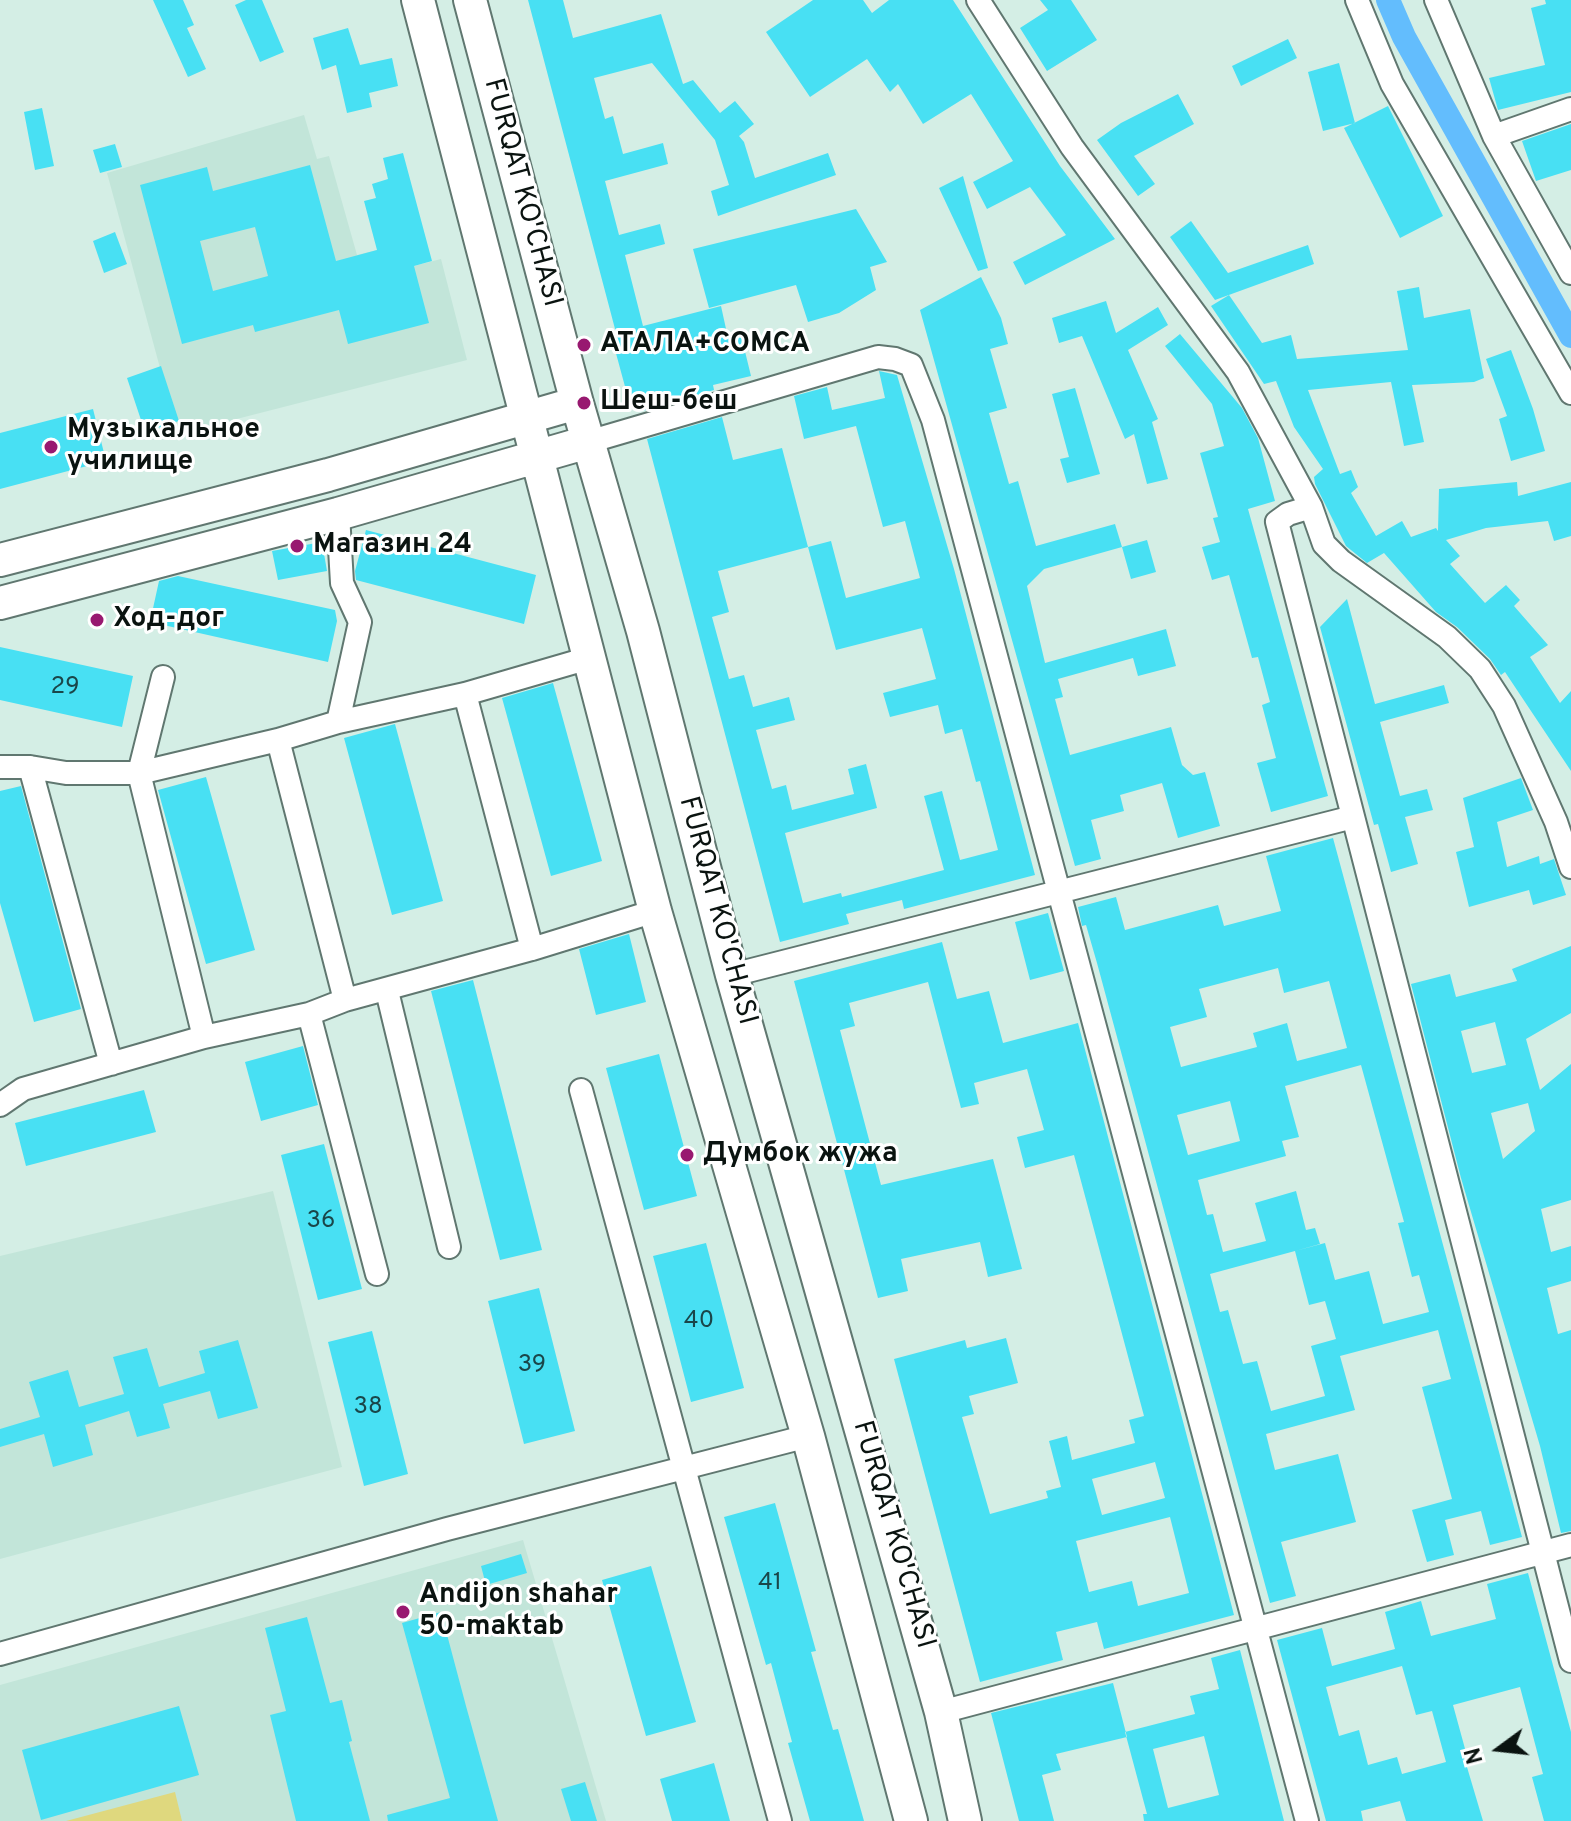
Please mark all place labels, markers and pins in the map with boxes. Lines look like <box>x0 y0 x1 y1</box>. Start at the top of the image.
place label: АТАЛА+СОМСА <box>600 328 810 362</box>
marker: АТАЛА+СОМСА <box>575 336 593 354</box>
place label: Шеш-беш <box>600 386 737 420</box>
marker: Шеш-беш <box>575 394 593 412</box>
place label: Музыкальное училище <box>67 414 260 480</box>
marker: Музыкальное училище <box>42 438 60 456</box>
place label: Магазин 24 <box>313 529 472 563</box>
marker: Магазин 24 <box>288 537 306 555</box>
place label: Ход-дог <box>113 603 224 637</box>
marker: Ход-дог <box>88 611 106 629</box>
place label: Думбок жужа <box>703 1138 898 1172</box>
marker: Думбок жужа <box>678 1146 696 1164</box>
place label: Andijon shahar 50-maktab <box>419 1579 618 1645</box>
marker: Andijon shahar 50-maktab <box>394 1603 412 1621</box>

